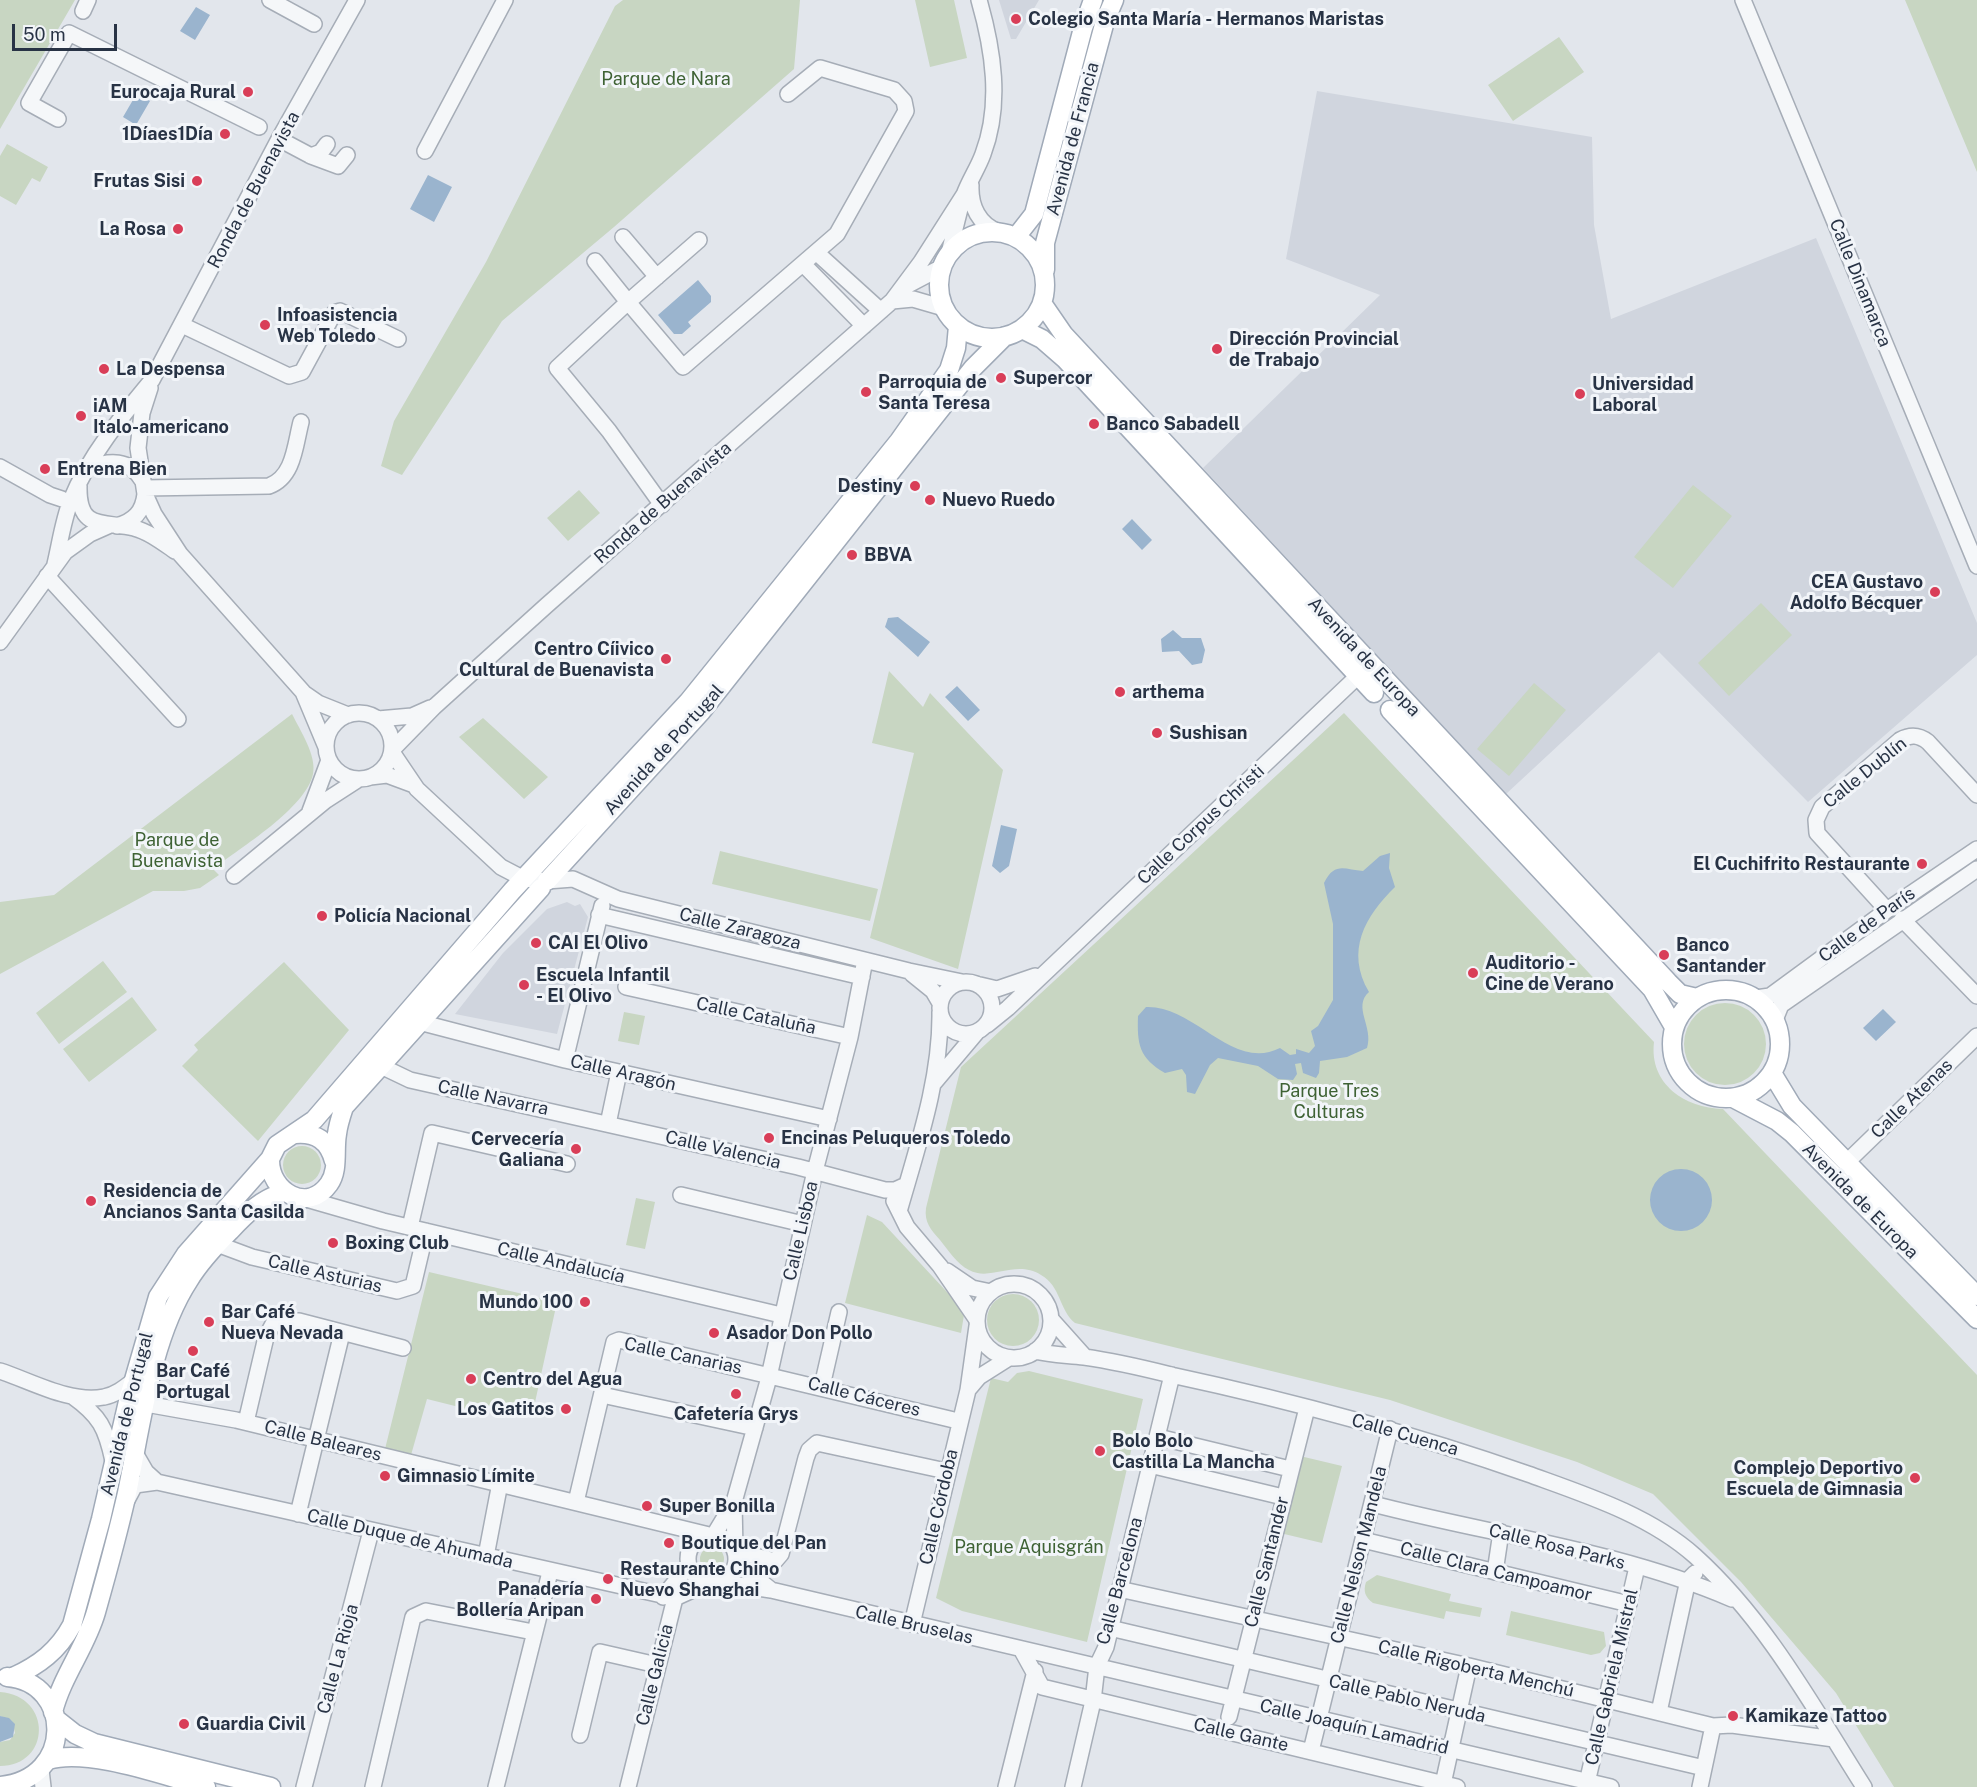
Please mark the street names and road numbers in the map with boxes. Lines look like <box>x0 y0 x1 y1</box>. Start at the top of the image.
street label: Avenida de Francia <box>1042 60 1104 218</box>
street label: Ronda de Buenavista <box>203 108 305 272</box>
street label: Calle Dinamarca <box>1824 216 1896 350</box>
street label: Ronda de Buenavista <box>590 437 736 569</box>
street label: Avenida de Europa <box>1303 593 1425 721</box>
street label: Avenida de Portugal <box>600 680 728 820</box>
street label: Calle Dublín <box>1819 733 1911 813</box>
street label: Calle Corpus Christi <box>1133 761 1269 889</box>
street label: Calle de París <box>1815 883 1919 967</box>
street label: Calle Zaragoza <box>677 903 803 955</box>
street label: Calle Cataluña <box>694 993 818 1039</box>
street label: Calle Aragón <box>568 1050 678 1096</box>
street label: Calle Atenas <box>1867 1055 1957 1143</box>
street label: Calle Navarra <box>436 1076 550 1120</box>
street label: Calle Valencia <box>663 1126 783 1174</box>
street label: Avenida de Europa <box>1797 1138 1923 1264</box>
street label: Calle Lisboa <box>779 1179 823 1283</box>
street label: Calle Andalucía <box>495 1238 627 1288</box>
street label: Calle Asturias <box>266 1250 384 1298</box>
street label: Avenida de Portugal <box>96 1330 158 1498</box>
street label: Calle Canarias <box>622 1333 744 1379</box>
street label: Calle Cáceres <box>805 1373 923 1421</box>
street label: Calle Cuenca <box>1349 1409 1461 1461</box>
street label: Calle Baleares <box>262 1416 384 1466</box>
street label: Calle Córdoba <box>915 1447 963 1567</box>
street label: Calle Nelson Mandela <box>1326 1464 1392 1646</box>
street label: Calle Santander <box>1240 1494 1294 1630</box>
street label: Calle Duque de Ahumada <box>305 1505 515 1573</box>
street label: Calle Barcelona <box>1093 1515 1147 1647</box>
street label: Calle Rosa Parks <box>1487 1520 1627 1574</box>
street label: Calle Clara Campoamor <box>1398 1538 1594 1606</box>
street label: Calle Gabriela Mistral <box>1581 1587 1643 1767</box>
street label: Calle Bruselas <box>853 1601 975 1649</box>
street label: Calle La Rioja <box>313 1602 363 1716</box>
street label: Calle Galicia <box>632 1622 678 1728</box>
street label: Calle Rigoberta Menchú <box>1376 1636 1576 1702</box>
street label: Calle Pablo Neruda <box>1326 1670 1488 1728</box>
street label: Calle Joaquín Lamadrid <box>1257 1695 1451 1759</box>
street label: Calle Gante <box>1191 1714 1291 1756</box>

